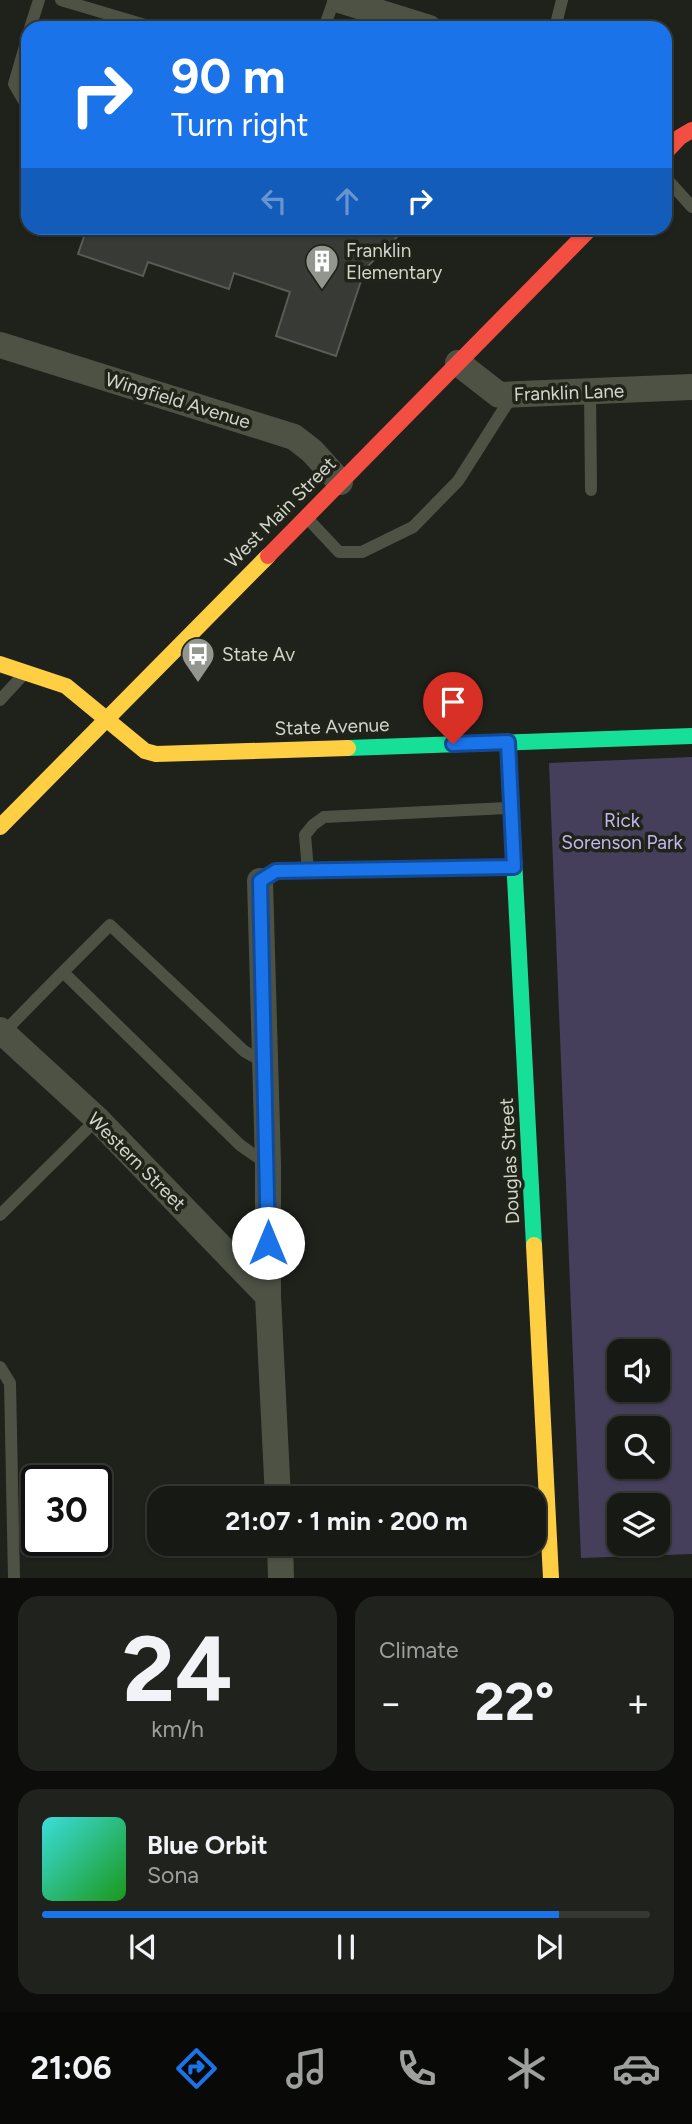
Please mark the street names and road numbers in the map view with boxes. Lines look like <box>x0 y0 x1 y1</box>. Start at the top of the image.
street label: Wingfield Avenue <box>103 367 253 433</box>
street label: Franklin Lane <box>513 379 625 406</box>
street label: West Main Street <box>220 452 341 573</box>
street label: State Avenue <box>274 713 390 740</box>
street label: Douglas Street <box>495 1097 524 1225</box>
street label: Western Street <box>83 1108 190 1215</box>

